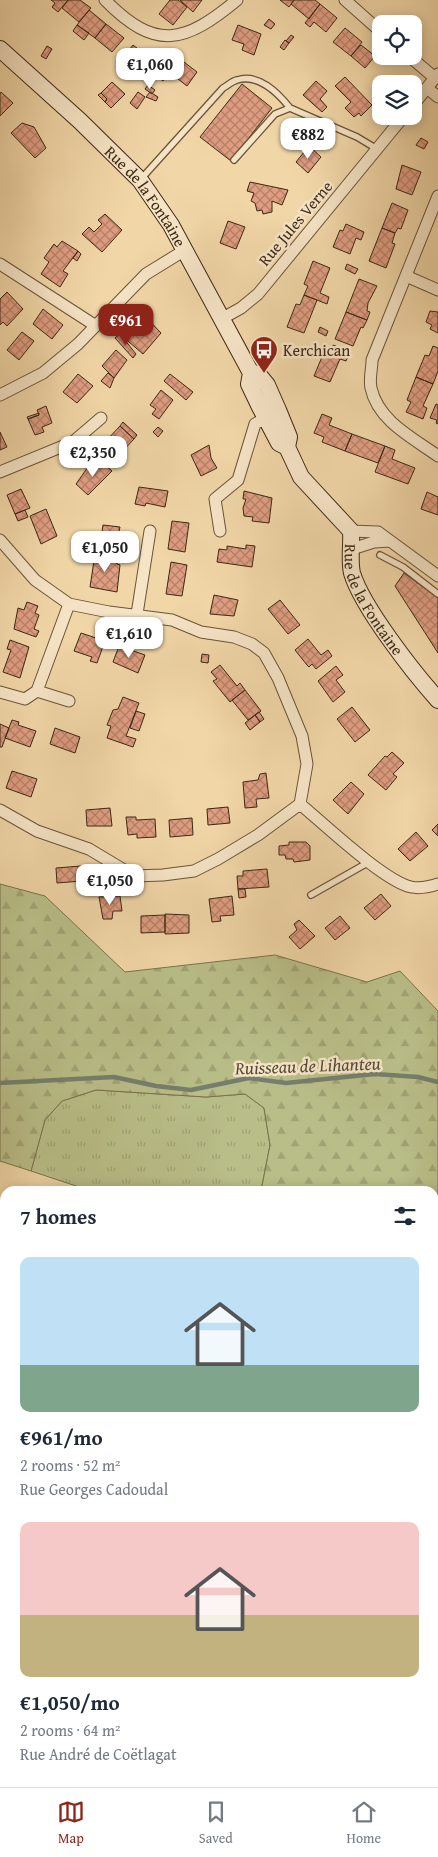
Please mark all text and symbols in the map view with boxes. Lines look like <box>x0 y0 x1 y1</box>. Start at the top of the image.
map controls <box>372 15 422 125</box>
button: locate <box>372 15 422 65</box>
pin: €1,060 <box>109 48 191 90</box>
text: €1,060 <box>127 52 173 76</box>
button: layers <box>372 75 422 125</box>
pin: €882 <box>278 118 338 160</box>
text: €882 <box>291 122 325 146</box>
street label: Rue de la Fontaine <box>99 140 192 251</box>
street label: Rue Jules Verne <box>252 175 338 271</box>
pin: €961 <box>96 304 156 346</box>
text: €961 <box>109 308 143 332</box>
bus stop icon: Kerchican <box>249 335 279 374</box>
place label: Kerchican <box>283 338 350 362</box>
pin: €2,350 <box>52 436 134 478</box>
text: €2,350 <box>70 440 116 464</box>
pin: €1,050 <box>64 530 146 573</box>
text: €1,050 <box>82 535 128 559</box>
street label: Rue de la Fontaine <box>339 543 410 660</box>
pin: €1,610 <box>88 616 170 659</box>
text: €1,610 <box>106 621 152 645</box>
pin: €1,050 <box>69 864 151 906</box>
text: €1,050 <box>87 868 133 892</box>
water label: Ruisseau de Lihanteu <box>234 1049 381 1082</box>
text: 7 homes <box>20 1201 96 1232</box>
icon: filters <box>391 1202 419 1230</box>
icon: home <box>175 1289 265 1379</box>
text: €961/mo <box>20 1422 103 1453</box>
text: 2 rooms · 52 m² <box>20 1453 120 1477</box>
text: Rue Georges Cadoudal <box>20 1477 168 1501</box>
icon: home <box>175 1554 265 1644</box>
text: €1,050/mo <box>20 1687 120 1718</box>
text: 2 rooms · 64 m² <box>20 1718 120 1742</box>
text: Rue André de Coëtlagat <box>20 1742 177 1766</box>
tab: Map <box>57 1798 85 1848</box>
tab: Saved <box>199 1798 233 1848</box>
tab: Home <box>347 1798 381 1848</box>

